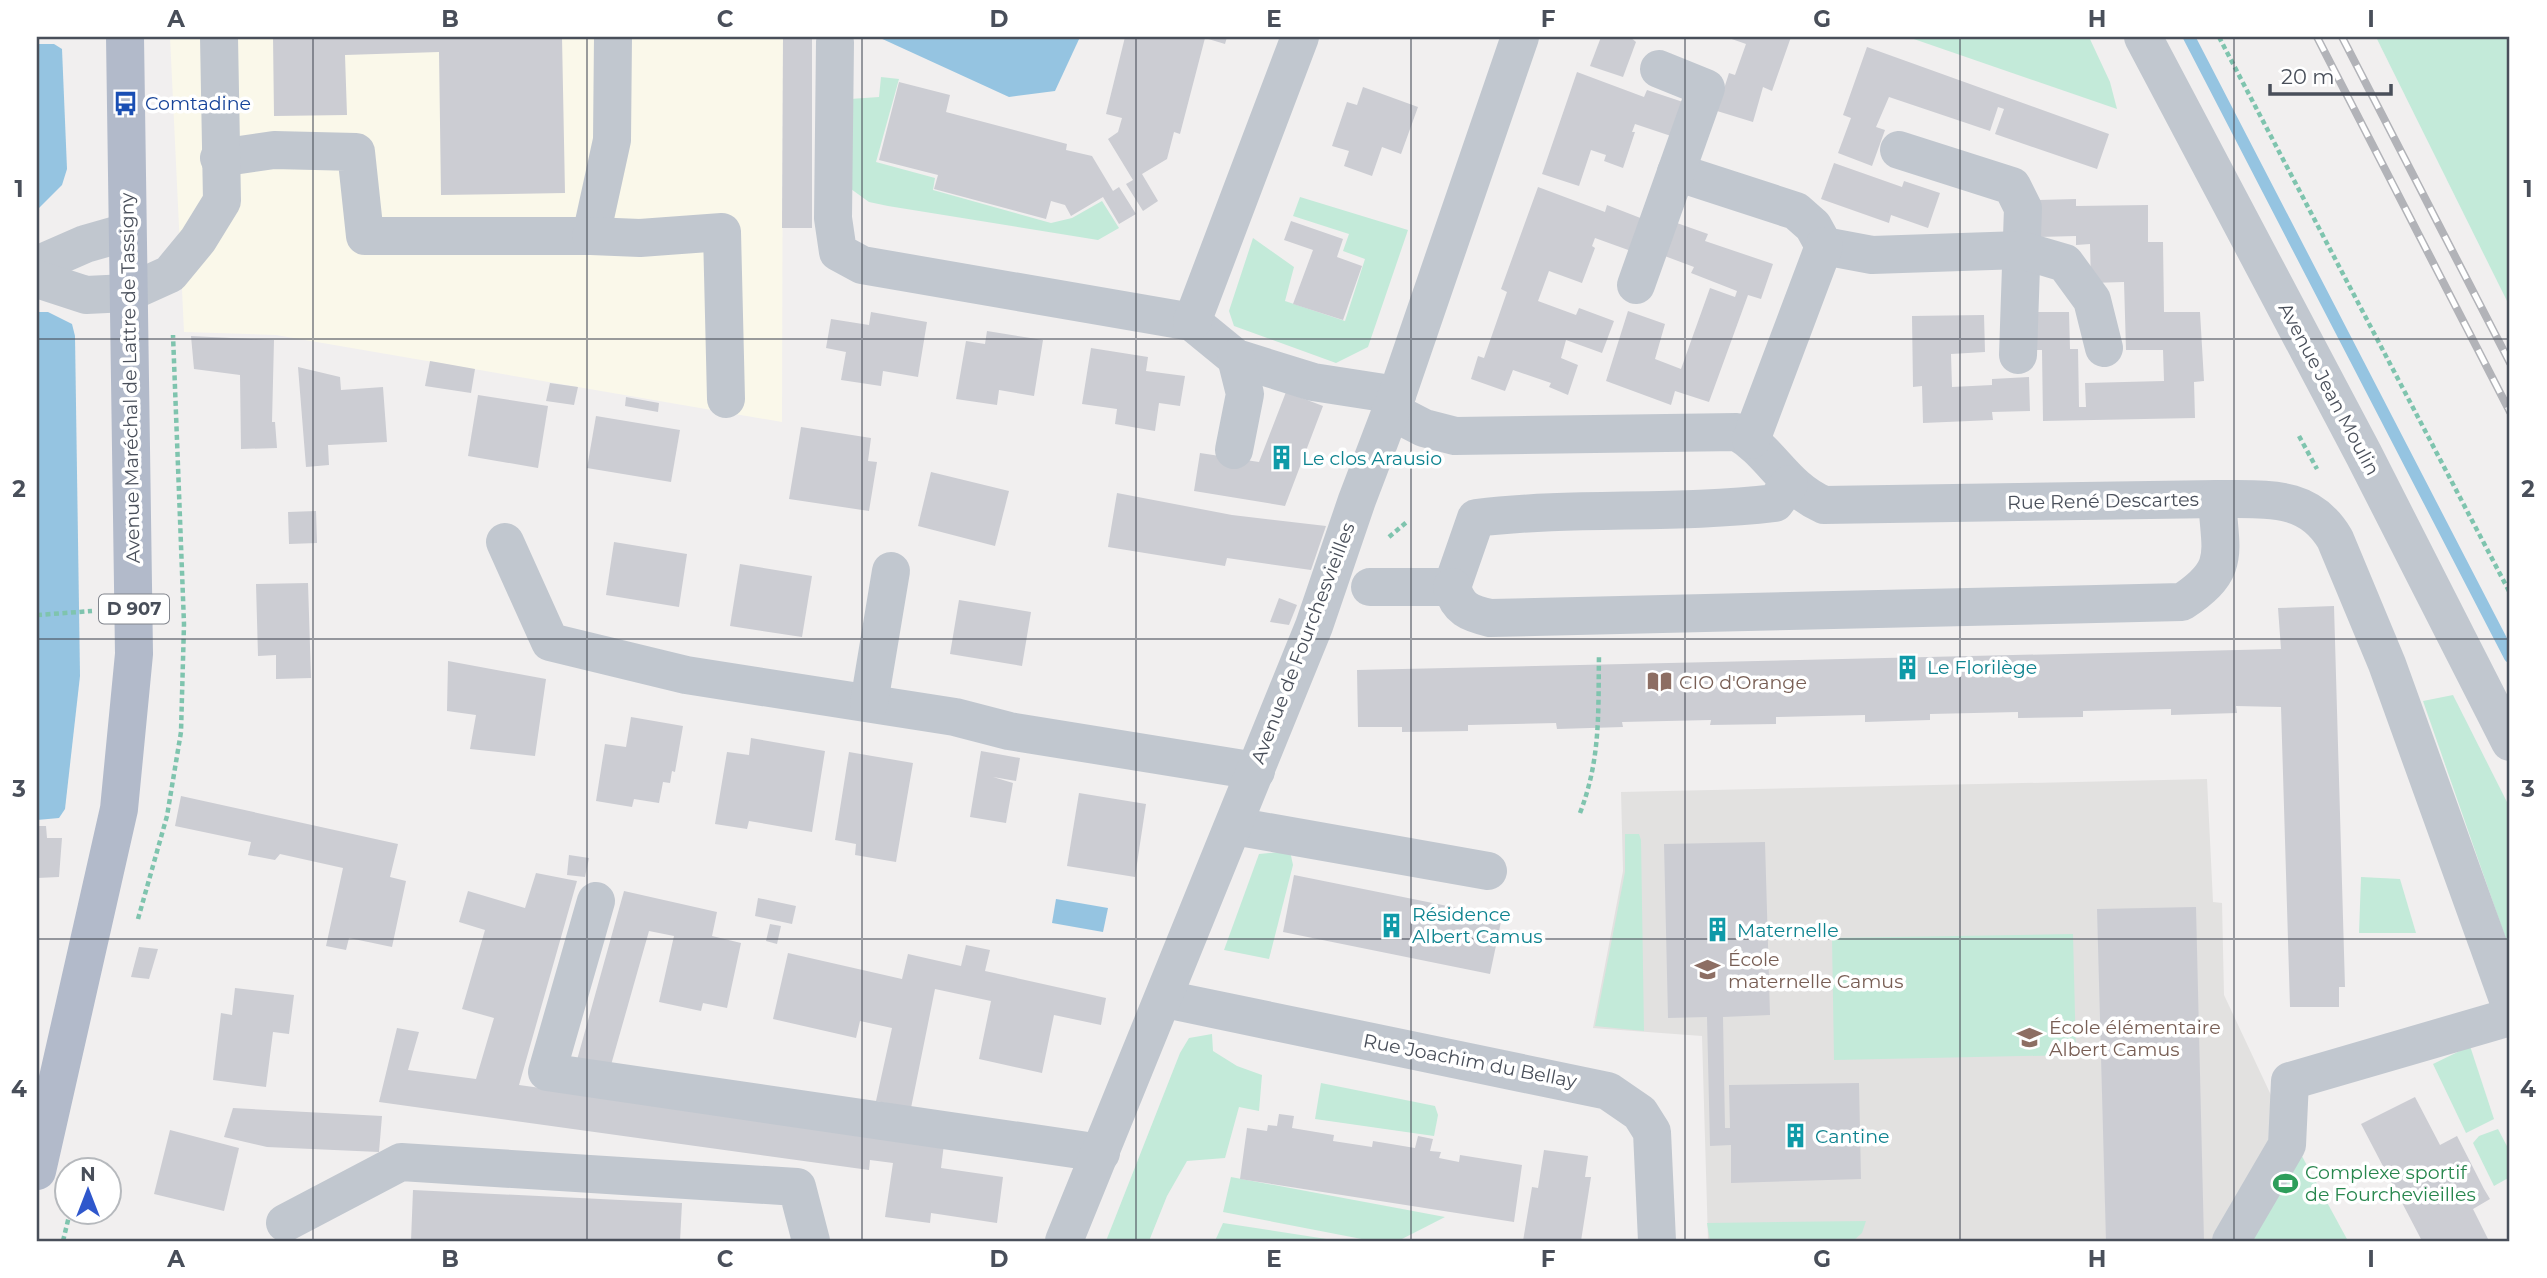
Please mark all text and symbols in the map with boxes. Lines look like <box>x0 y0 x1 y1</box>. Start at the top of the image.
text: A <box>166 5 185 33</box>
text: B <box>441 5 459 33</box>
text: C <box>717 5 734 33</box>
text: D <box>990 5 1009 33</box>
text: E <box>1266 5 1282 33</box>
text: F <box>1541 5 1556 33</box>
text: G <box>1813 5 1831 33</box>
text: H <box>2088 5 2106 33</box>
text: I <box>2367 5 2375 33</box>
scale bar <box>2270 52 2391 96</box>
text: 20 m <box>2281 64 2335 89</box>
bus stop icon: Comtadine <box>111 89 139 117</box>
place label: Comtadine <box>145 92 251 115</box>
text: 1 <box>14 175 24 203</box>
text: 1 <box>2523 175 2533 203</box>
street label: Avenue Maréchal de Lattre de Tassigny <box>115 192 145 564</box>
street label: Avenue Jean Moulin <box>2274 299 2384 479</box>
building icon: Le clos Arausio <box>1268 444 1296 472</box>
place label: Le clos Arausio <box>1302 447 1442 470</box>
text: 2 <box>12 475 26 503</box>
text: 2 <box>2521 475 2535 503</box>
street label: Rue René Descartes <box>2007 488 2199 514</box>
street label: Avenue de Fourchesvieilles <box>1246 519 1360 767</box>
road number: D 907 <box>99 594 169 624</box>
building icon: Le Florilège <box>1893 653 1921 681</box>
place label: Le Florilège <box>1927 656 2037 679</box>
library icon: CIO d'Orange <box>1645 668 1673 696</box>
place label: CIO d'Orange <box>1679 671 1807 694</box>
text: 3 <box>11 775 26 803</box>
text: 3 <box>2520 775 2535 803</box>
place label: Résidence Albert Camus <box>1412 903 1542 948</box>
building icon: Résidence Albert Camus <box>1378 911 1406 939</box>
building icon: Maternelle <box>1703 916 1731 944</box>
place label: Maternelle <box>1737 919 1839 942</box>
place label: École maternelle Camus <box>1728 948 1903 993</box>
school or university icon: École maternelle Camus <box>1694 956 1722 984</box>
place label: École élémentaire Albert Camus <box>2049 1016 2221 1061</box>
school or university icon: École élémentaire Albert Camus <box>2015 1024 2043 1052</box>
street label: Rue Joachim du Bellay <box>1361 1029 1579 1093</box>
text: 4 <box>11 1075 27 1103</box>
text: 4 <box>2520 1075 2536 1103</box>
building icon: Cantine <box>1781 1122 1809 1150</box>
place label: Cantine <box>1815 1125 1890 1148</box>
north arrow <box>52 1156 122 1226</box>
place label: Complexe sportif de Fourchevieilles <box>2305 1161 2476 1206</box>
text: N <box>80 1163 96 1186</box>
sports icon: Complexe sportif de Fourchevieilles <box>2271 1169 2299 1197</box>
text: A <box>166 1245 185 1273</box>
text: B <box>441 1245 459 1273</box>
text: C <box>717 1245 734 1273</box>
text: D <box>990 1245 1009 1273</box>
text: E <box>1266 1245 1282 1273</box>
text: F <box>1541 1245 1556 1273</box>
text: G <box>1813 1245 1831 1273</box>
text: H <box>2088 1245 2106 1273</box>
text: I <box>2367 1245 2375 1273</box>

